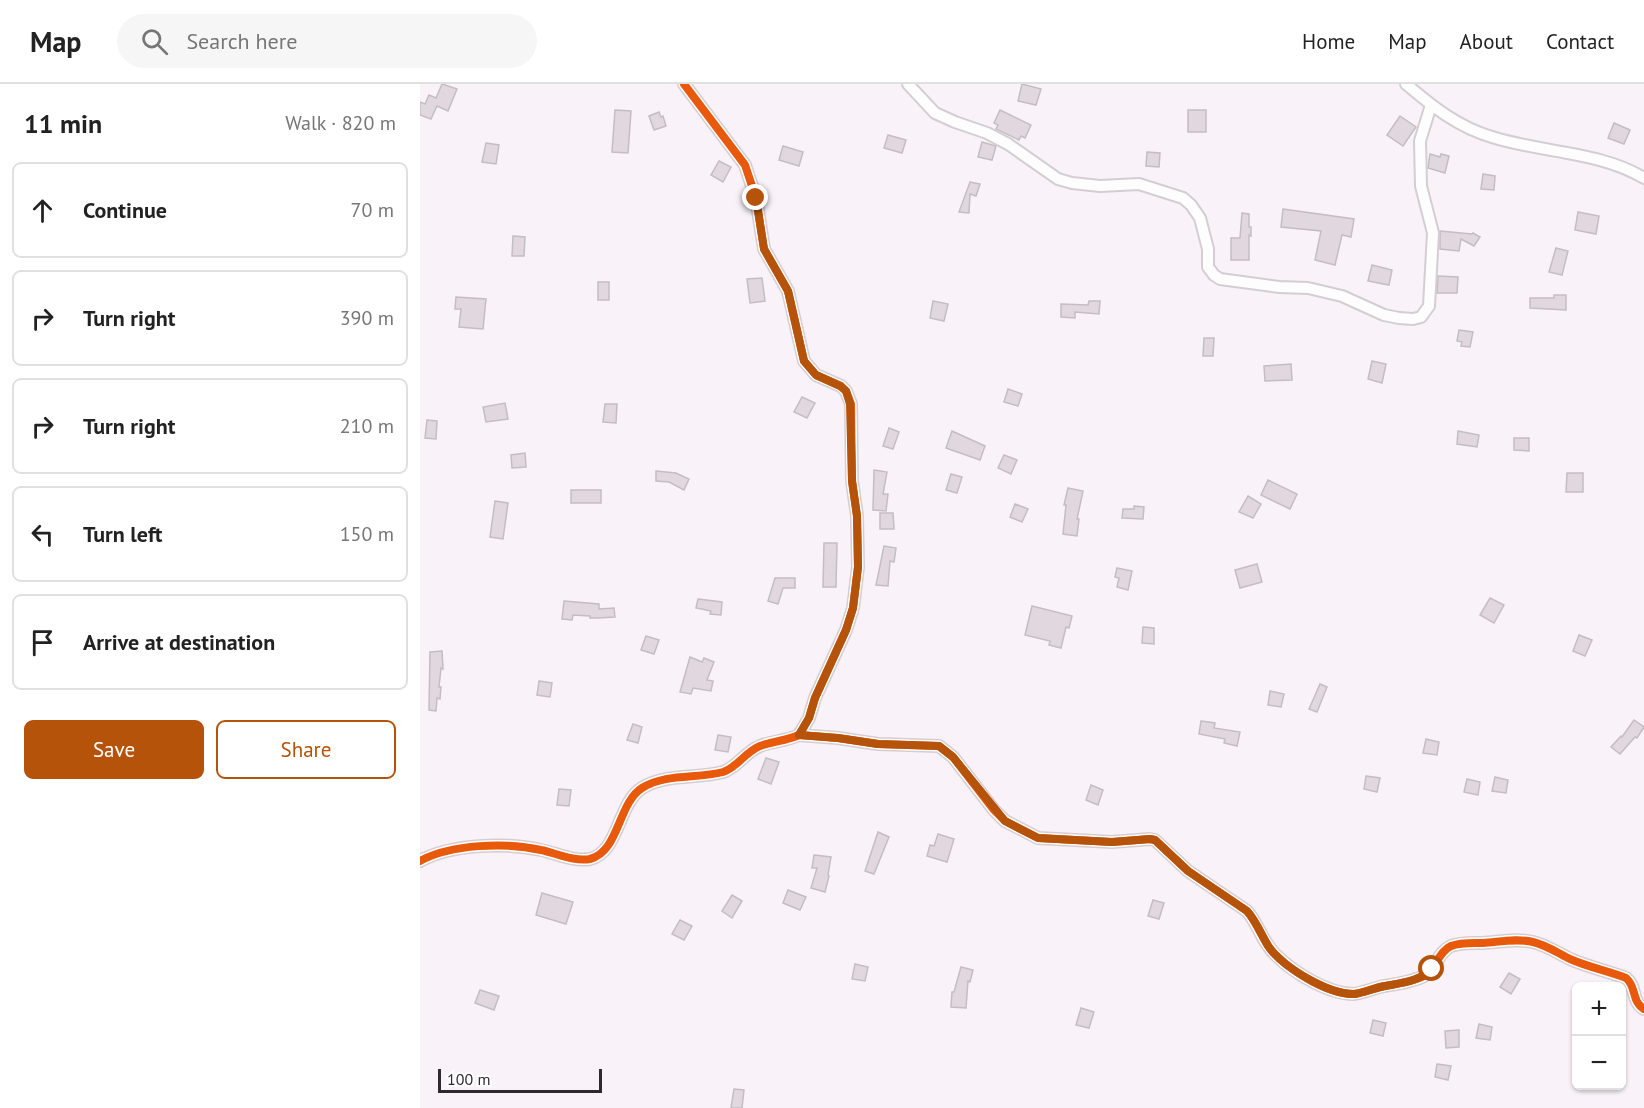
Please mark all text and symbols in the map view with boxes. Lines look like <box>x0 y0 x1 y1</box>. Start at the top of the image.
search box <box>117 14 537 68</box>
text: Map <box>30 23 81 60</box>
icon: search <box>138 25 171 58</box>
text: Search here <box>186 27 297 55</box>
text: Home <box>1302 28 1355 55</box>
text: Map <box>1388 28 1427 55</box>
text: About <box>1460 28 1513 55</box>
text: Contact <box>1546 28 1614 55</box>
text: 11 min <box>24 107 102 140</box>
text: Walk · 820 m <box>285 110 396 136</box>
route end <box>742 184 768 210</box>
icon: ahead <box>26 194 59 227</box>
text: Continue <box>83 196 167 224</box>
text: 70 m <box>351 197 394 223</box>
icon: right <box>26 302 59 335</box>
text: Turn right <box>83 304 175 332</box>
text: 390 m <box>340 305 394 331</box>
icon: right <box>26 410 59 443</box>
text: Turn right <box>83 412 175 440</box>
text: 210 m <box>340 413 394 439</box>
icon: left <box>26 518 59 551</box>
text: Turn left <box>83 520 163 548</box>
text: 150 m <box>340 521 394 547</box>
icon: arrive <box>26 626 59 659</box>
text: Arrive at destination <box>83 628 275 656</box>
button: Save <box>24 720 204 779</box>
button: Share <box>216 720 396 779</box>
route start <box>1418 955 1444 981</box>
map controls <box>1572 982 1626 1090</box>
button: + <box>1572 982 1626 1036</box>
button: − <box>1572 1036 1626 1090</box>
scale bar <box>438 1066 602 1094</box>
text: 100 m <box>447 1069 490 1089</box>

